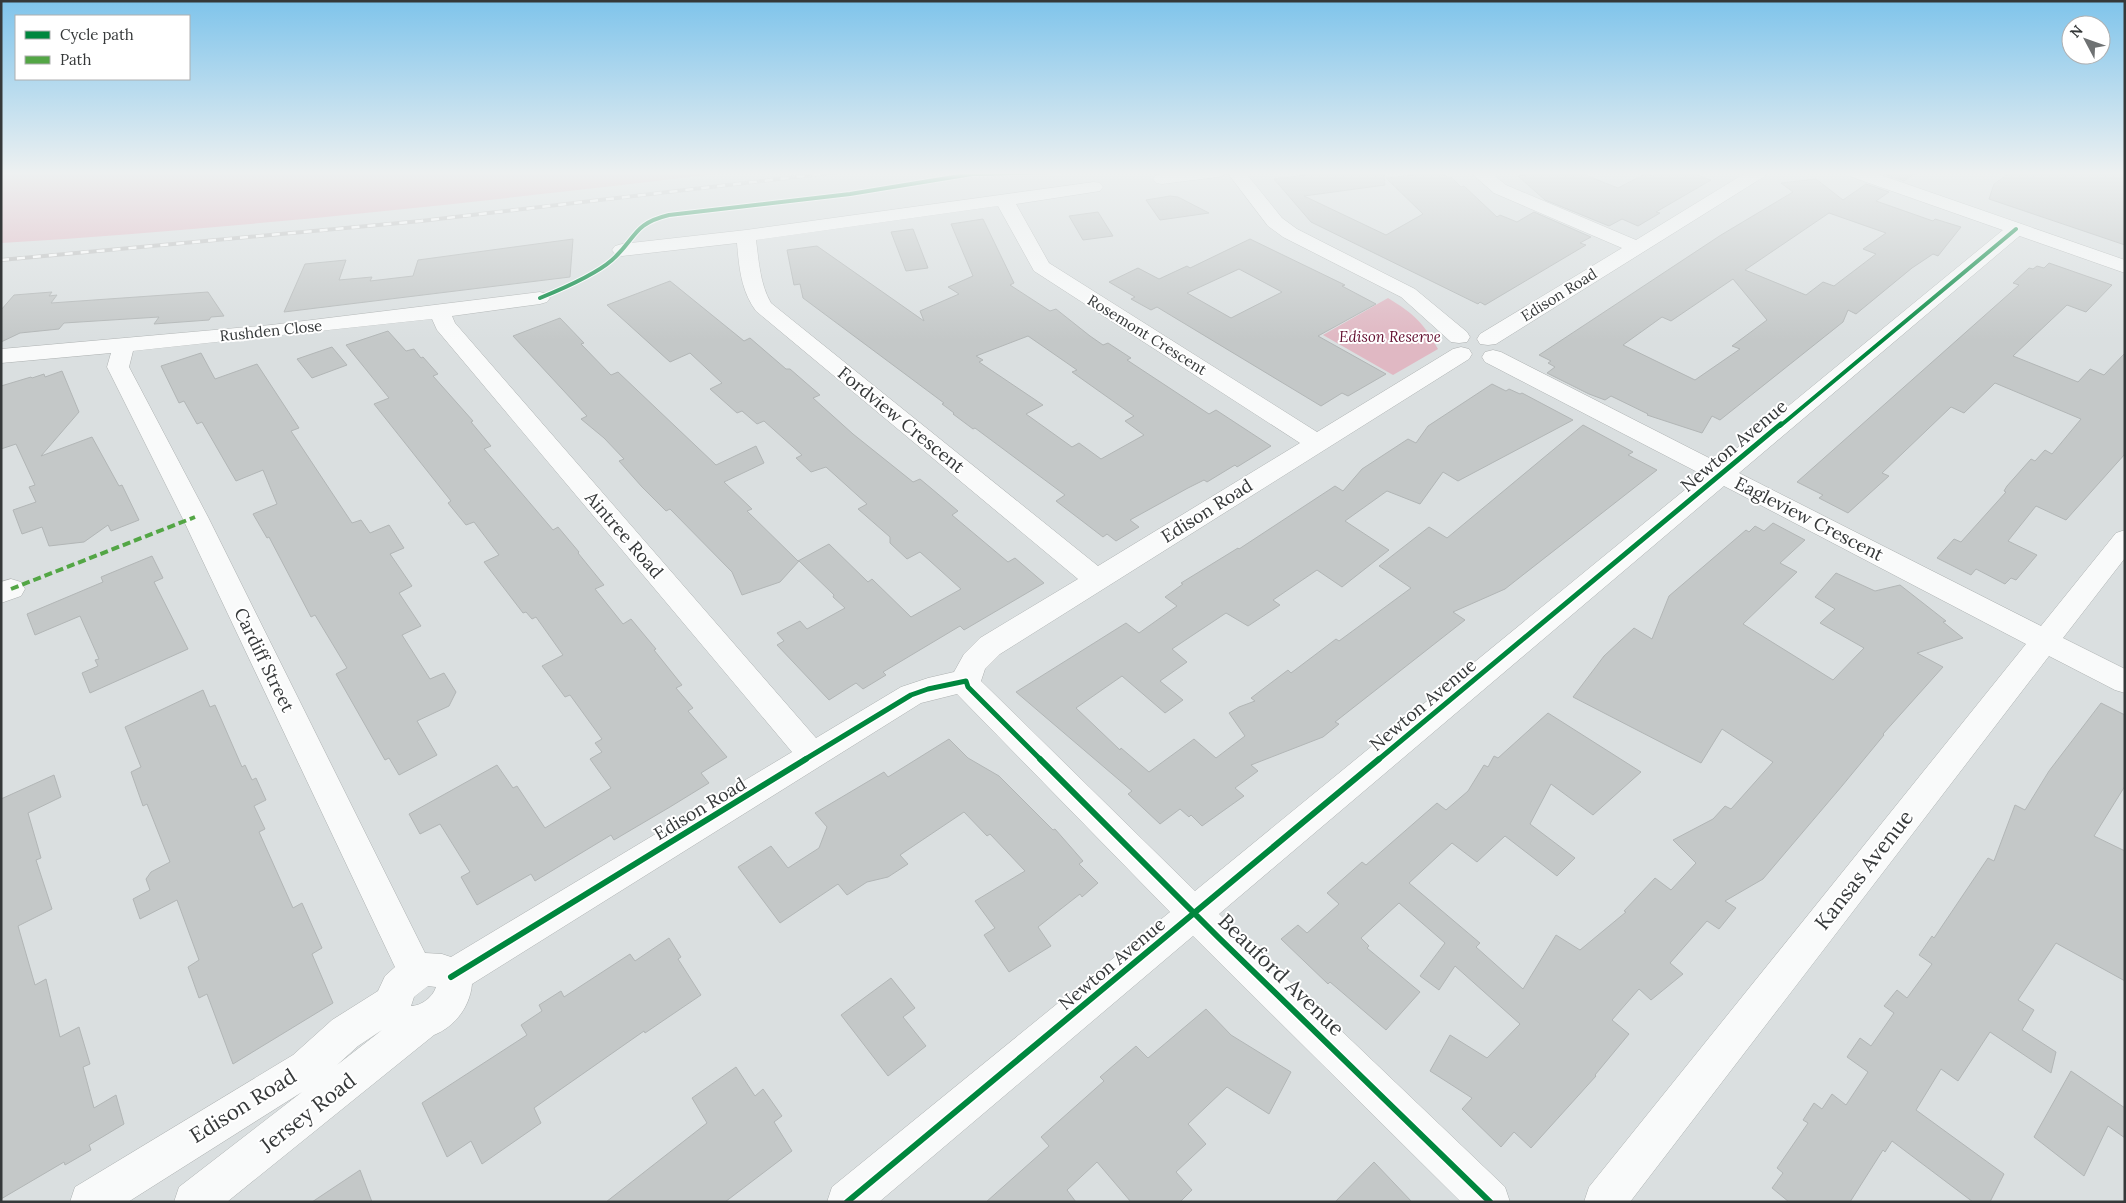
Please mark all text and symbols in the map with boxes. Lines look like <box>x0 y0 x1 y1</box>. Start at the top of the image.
legend <box>15 15 190 80</box>
north arrow <box>2061 15 2111 65</box>
text: N <box>2066 21 2087 41</box>
text: Cycle path <box>60 25 134 44</box>
text: Path <box>60 50 91 69</box>
street label: Edison Road <box>1517 264 1600 325</box>
street label: Rosemont Crescent <box>1084 290 1210 379</box>
street label: Rushden Close <box>219 316 323 345</box>
park label: Edison Reserve <box>1339 327 1441 346</box>
street label: Fordview Crescent <box>833 361 969 478</box>
street label: Newton Avenue <box>1676 394 1792 497</box>
street label: Eagleview Crescent <box>1731 471 1887 566</box>
street label: Edison Road <box>1157 473 1257 548</box>
street label: Aintree Road <box>580 486 669 583</box>
street label: Cardiff Street <box>229 604 300 716</box>
street label: Newton Avenue <box>1365 653 1481 756</box>
street label: Edison Road <box>650 772 750 845</box>
street label: Kansas Avenue <box>1808 804 1919 935</box>
street label: Beauford Avenue <box>1213 908 1350 1042</box>
street label: Newton Avenue <box>1054 912 1170 1015</box>
street label: Edison Road <box>184 1062 301 1149</box>
street label: Jersey Road <box>254 1067 361 1159</box>

